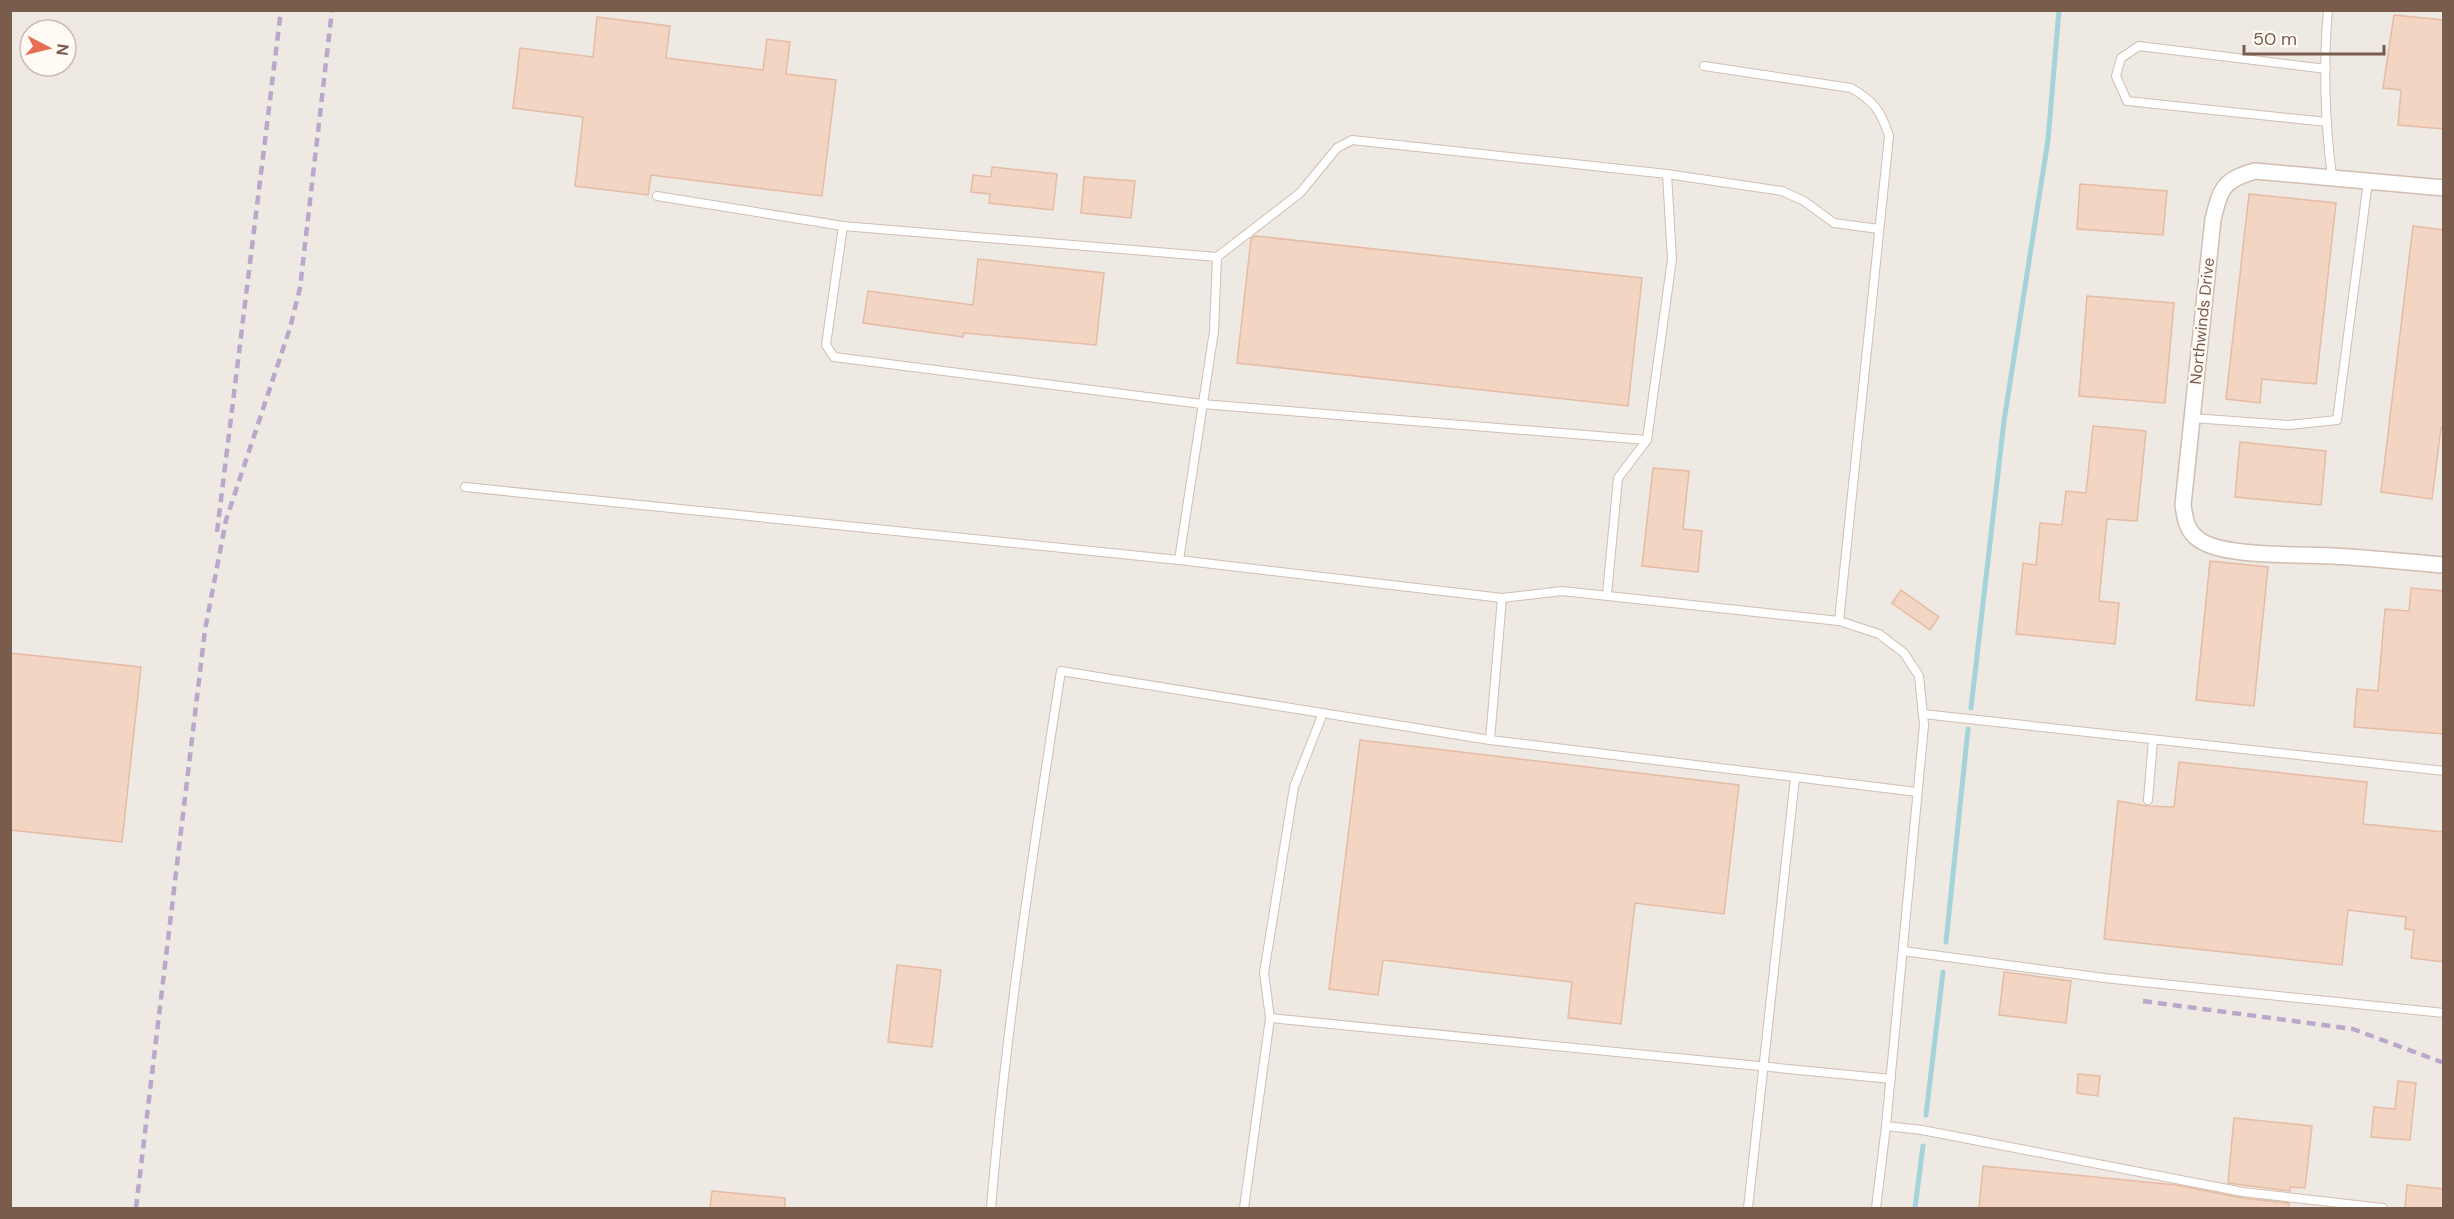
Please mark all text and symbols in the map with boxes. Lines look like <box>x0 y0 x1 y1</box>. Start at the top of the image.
north arrow <box>18 18 78 78</box>
scale bar <box>2244 18 2384 56</box>
text: 50 m <box>2253 27 2297 51</box>
text: N <box>51 43 74 57</box>
street label: Northwinds Drive <box>2185 257 2219 385</box>

